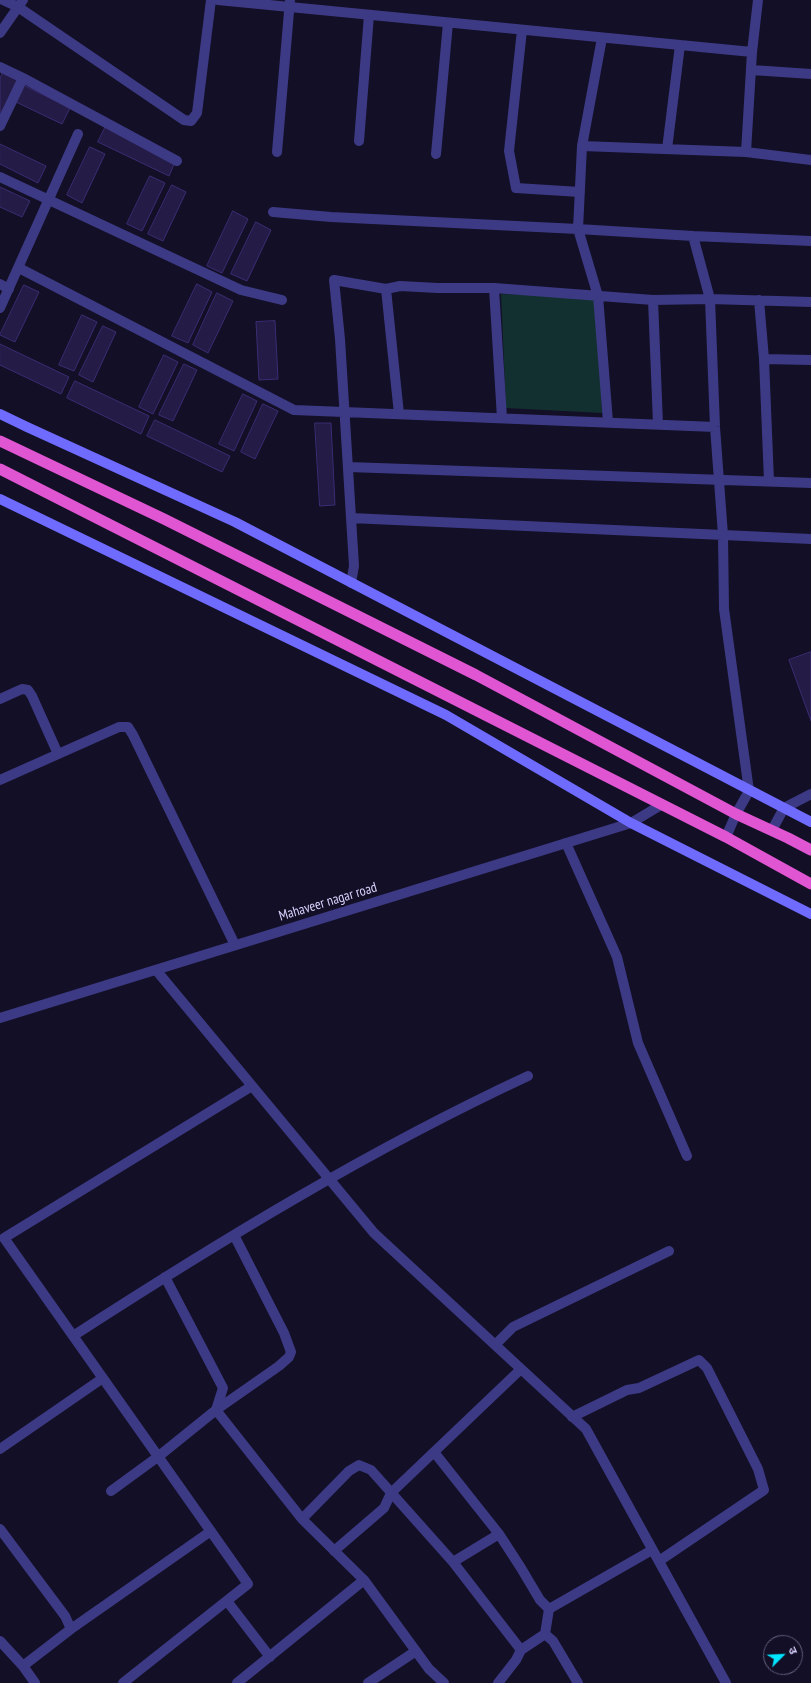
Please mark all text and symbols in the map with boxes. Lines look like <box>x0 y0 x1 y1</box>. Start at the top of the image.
street label: Mahaveer nagar road <box>277 879 379 925</box>
north arrow <box>763 1635 803 1675</box>
text: उ <box>785 1645 801 1656</box>

